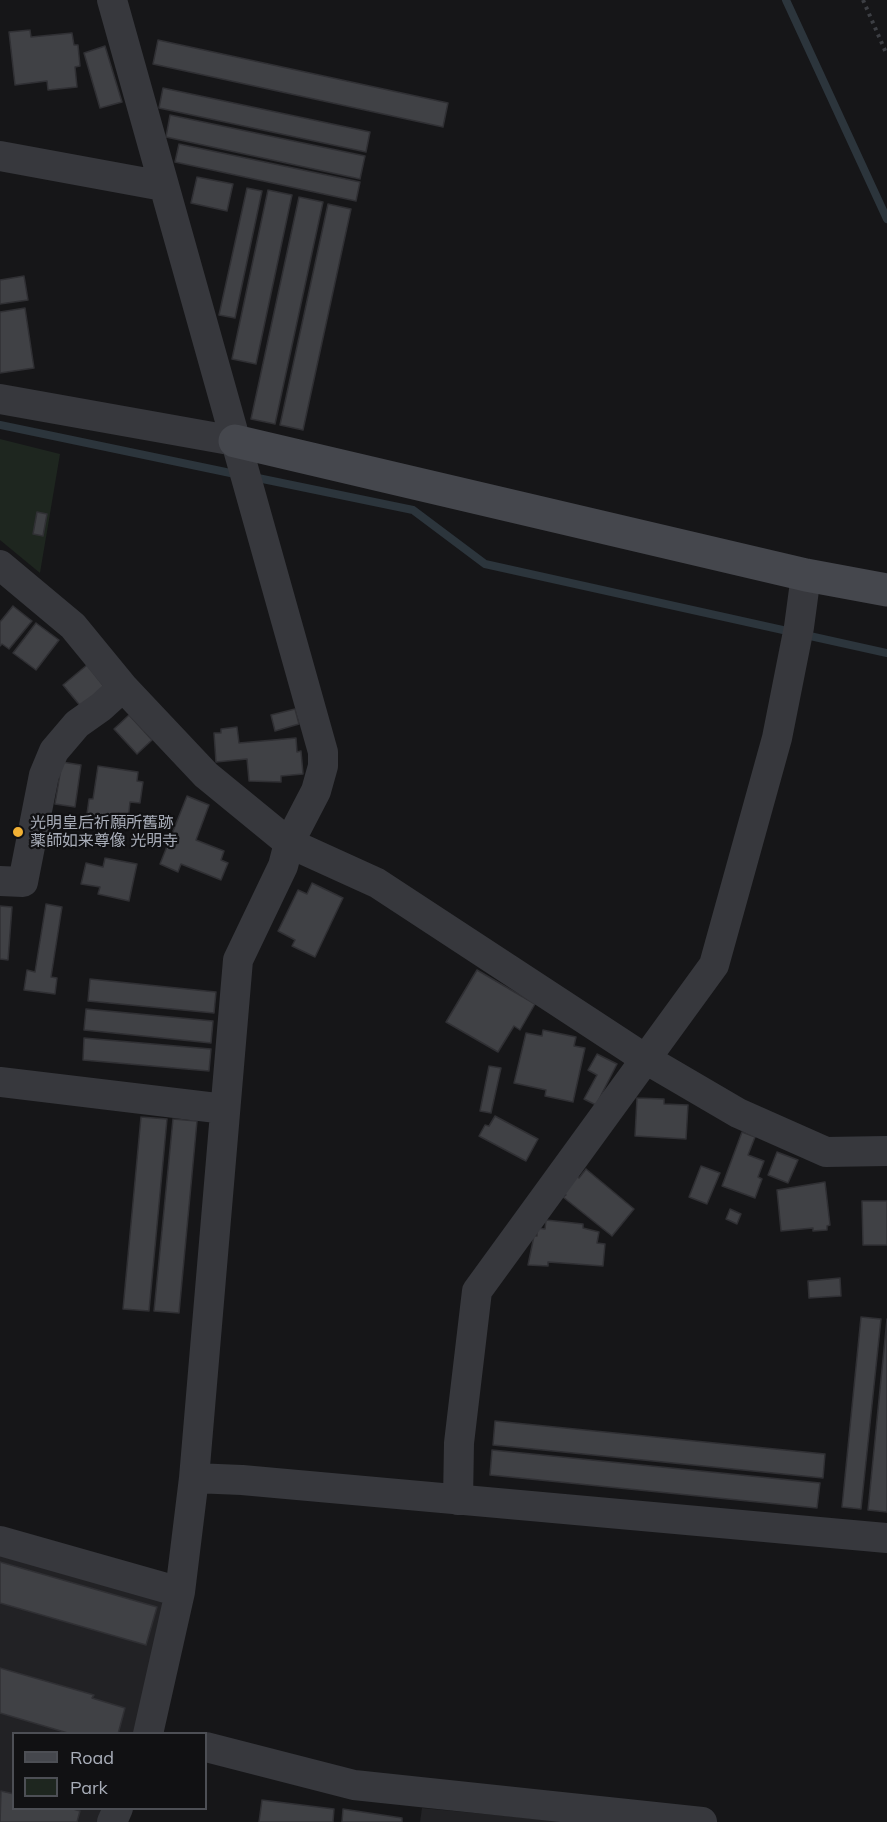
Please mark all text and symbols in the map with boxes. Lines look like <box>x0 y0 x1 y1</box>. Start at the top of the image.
place label: 光明皇后祈願所舊跡 薬師如来尊像 光明寺 <box>30 813 178 851</box>
marker: 光明皇后祈願所舊跡 薬師如来尊像 光明寺 <box>11 825 25 839</box>
legend <box>12 1732 207 1810</box>
text: Road <box>70 1746 114 1769</box>
text: Park <box>70 1776 108 1799</box>

